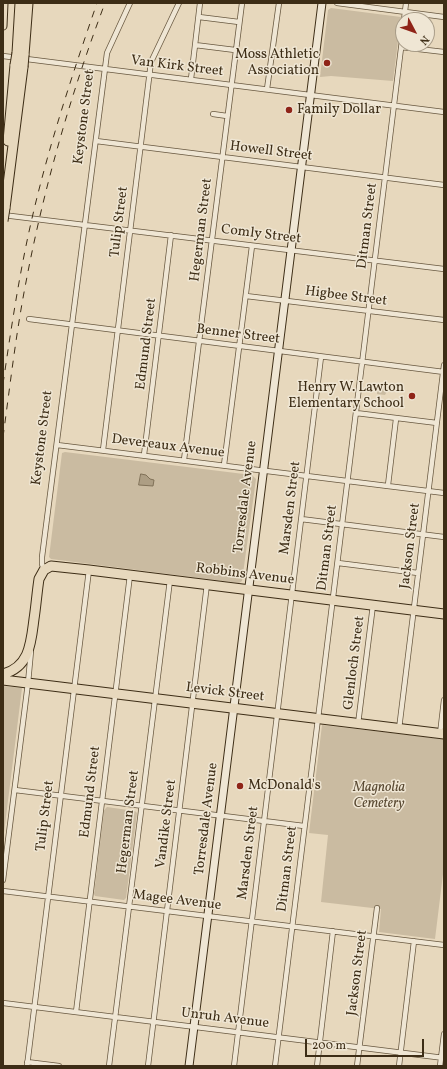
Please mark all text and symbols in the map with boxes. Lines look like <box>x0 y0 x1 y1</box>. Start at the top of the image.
north arrow <box>395 12 435 52</box>
text: N <box>415 32 432 47</box>
place label: Moss Athletic Association <box>235 47 319 80</box>
street label: Van Kirk Street <box>130 53 224 81</box>
marker: Moss Athletic Association <box>322 58 332 68</box>
street label: Keystone Street <box>71 68 99 166</box>
place label: Family Dollar <box>297 102 381 118</box>
marker: Family Dollar <box>284 105 294 115</box>
street label: Howell Street <box>229 139 313 165</box>
street label: Hegerman Street <box>187 177 217 283</box>
street label: Ditman Street <box>354 182 382 270</box>
street label: Tulip Street <box>107 186 133 258</box>
street label: Comly Street <box>220 222 302 248</box>
street label: Higbee Street <box>304 284 388 310</box>
street label: Edmund Street <box>133 297 161 391</box>
street label: Benner Street <box>195 322 281 348</box>
place label: Henry W. Lawton Elementary School <box>288 380 404 412</box>
street label: Keystone Street <box>29 389 57 487</box>
marker: Henry W. Lawton Elementary School <box>407 391 417 401</box>
street label: Devereaux Avenue <box>110 432 226 462</box>
street label: Torresdale Avenue <box>231 440 261 554</box>
street label: Marsden Street <box>277 460 305 556</box>
street label: Jackson Street <box>397 502 425 590</box>
street label: Ditman Street <box>314 504 342 592</box>
street label: Robbins Avenue <box>195 561 295 589</box>
street label: Glenloch Street <box>341 615 369 711</box>
street label: Levick Street <box>185 680 265 706</box>
street label: Edmund Street <box>77 745 105 839</box>
street label: Torresdale Avenue <box>192 762 222 876</box>
street label: Hegerman Street <box>114 769 144 875</box>
place label: McDonald's <box>248 778 321 794</box>
street label: Vandike Street <box>153 779 181 869</box>
street label: Tulip Street <box>33 780 59 852</box>
park label: Magnolia Cemetery <box>353 780 405 812</box>
marker: McDonald's <box>235 781 245 791</box>
street label: Marsden Street <box>235 805 263 901</box>
street label: Ditman Street <box>274 825 302 913</box>
street label: Magee Avenue <box>132 887 222 915</box>
street label: Jackson Street <box>344 929 372 1017</box>
street label: Unruh Avenue <box>180 1005 270 1033</box>
scale bar <box>307 1031 426 1057</box>
text: 200 m <box>312 1038 346 1054</box>

